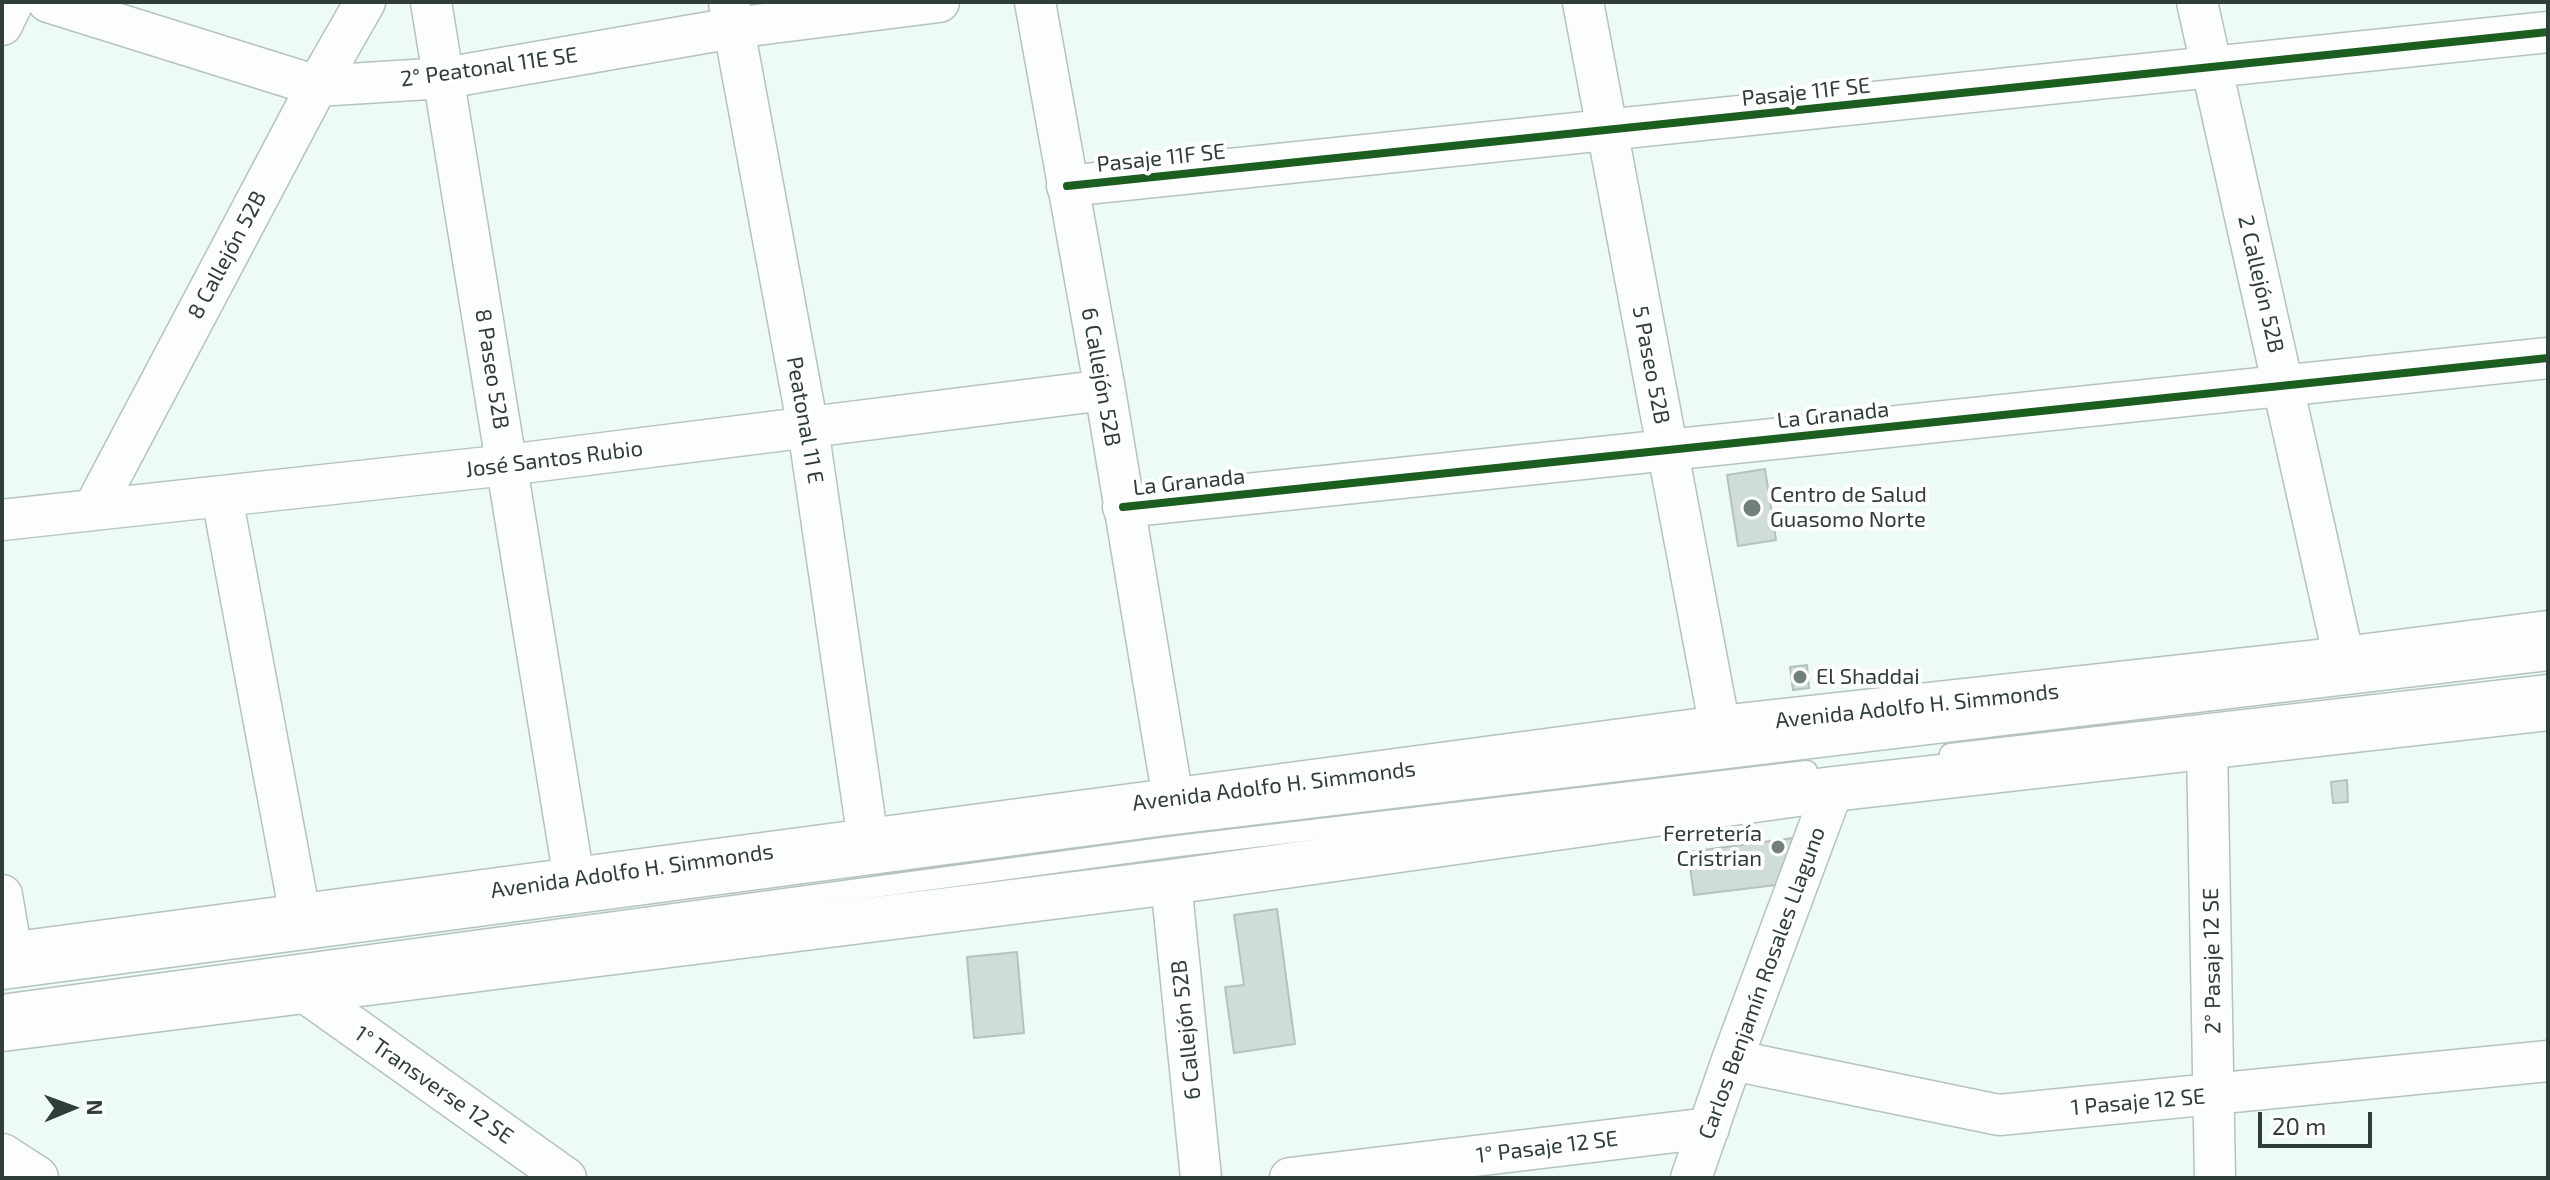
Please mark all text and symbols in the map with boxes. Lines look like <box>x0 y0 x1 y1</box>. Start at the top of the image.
street label: 2° Peatonal 11E SE <box>399 42 579 92</box>
street label: Pasaje 11F SE <box>1740 72 1872 112</box>
street label: Pasaje 11F SE <box>1095 138 1227 178</box>
street label: 8 Callejón 52B <box>182 186 272 324</box>
street label: 2 Callejón 52B <box>2232 213 2290 355</box>
street label: 5 Paseo 52B <box>1627 304 1675 426</box>
street label: 6 Callejón 52B <box>1076 306 1126 448</box>
street label: 8 Paseo 52B <box>469 307 515 431</box>
street label: Peatonal 11 E <box>781 354 829 486</box>
street label: La Granada <box>1776 396 1890 434</box>
street label: José Santos Rubio <box>464 435 644 483</box>
street label: La Granada <box>1132 463 1246 501</box>
place label: Centro de Salud Guasomo Norte <box>1770 482 1927 534</box>
marker: Centro de Salud Guasomo Norte <box>1741 497 1763 519</box>
place label: El Shaddai <box>1816 664 1920 690</box>
marker: El Shaddai <box>1791 668 1809 686</box>
street label: Avenida Adolfo H. Simmonds <box>1774 678 2060 734</box>
street label: Avenida Adolfo H. Simmonds <box>1131 756 1417 816</box>
place label: Ferretería Cristrian <box>1663 821 1762 872</box>
street label: Carlos Benjamín Rosales Llaguno <box>1693 823 1831 1143</box>
street label: Avenida Adolfo H. Simmonds <box>489 838 775 904</box>
marker: Ferretería Cristrian <box>1769 838 1787 856</box>
street label: 2° Pasaje 12 SE <box>2198 888 2226 1034</box>
street label: 6 Callejón 52B <box>1166 959 1206 1101</box>
street label: 1° Transverse 12 SE <box>349 1020 519 1150</box>
north arrow <box>32 1068 112 1148</box>
street label: 1 Pasaje 12 SE <box>2070 1083 2206 1121</box>
scale bar <box>2262 1096 2376 1146</box>
text: N <box>83 1099 109 1116</box>
text: 20 m <box>2272 1111 2326 1140</box>
street label: 1° Pasaje 12 SE <box>1475 1125 1619 1169</box>

